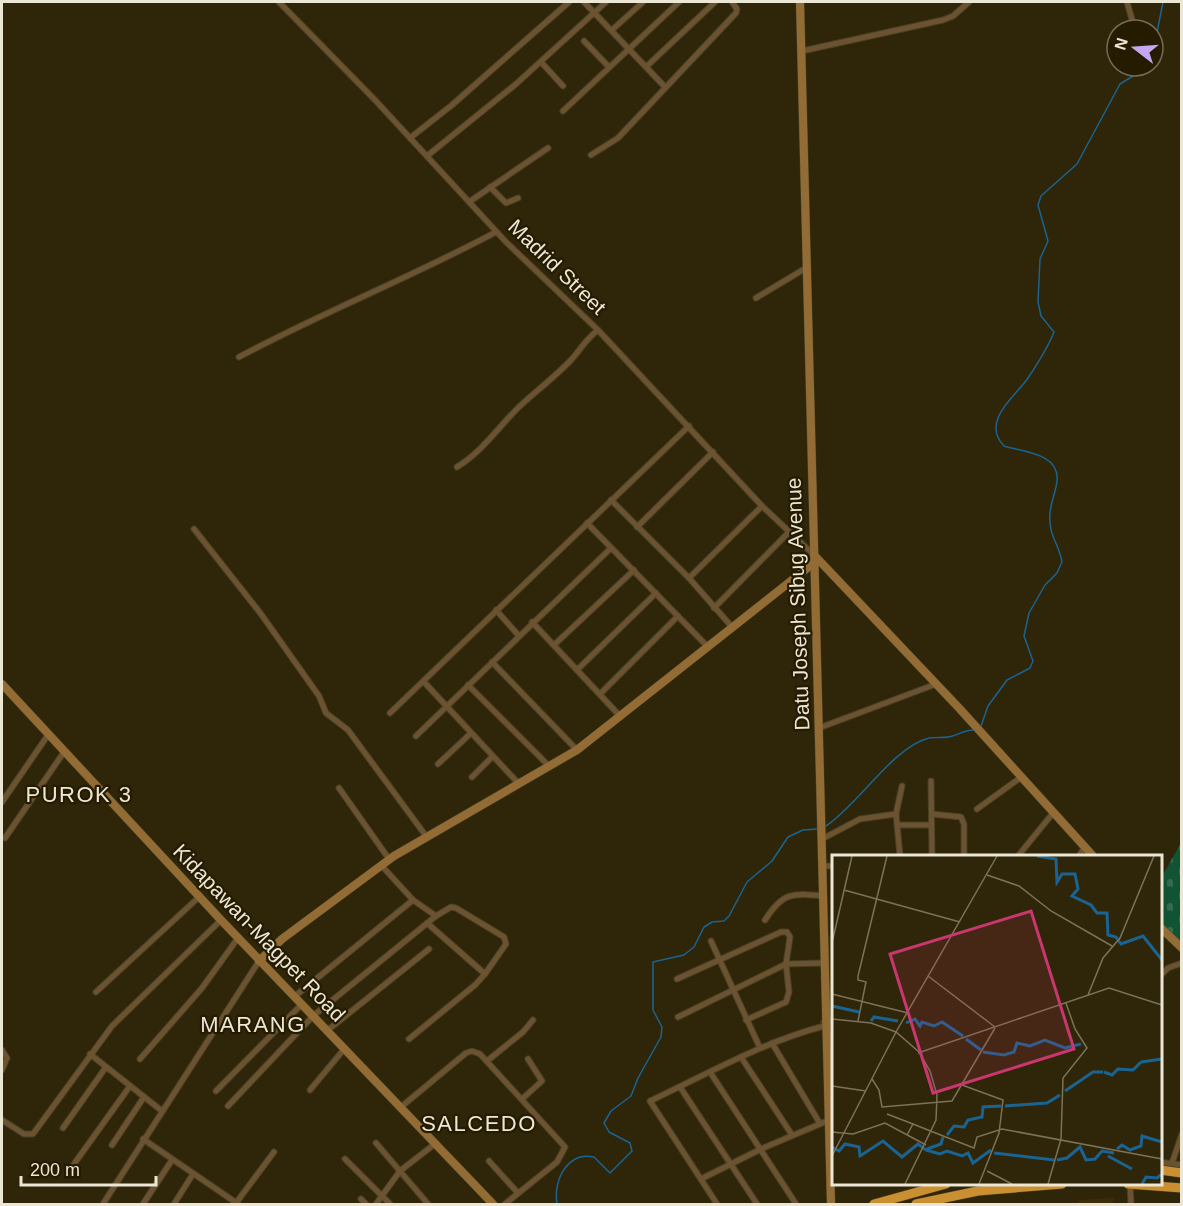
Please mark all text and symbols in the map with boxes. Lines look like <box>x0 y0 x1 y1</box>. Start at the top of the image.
north arrow <box>1105 18 1165 78</box>
text: N <box>1111 36 1131 52</box>
street label: Madrid Street <box>504 215 611 319</box>
street label: Datu Joseph Sibug Avenue <box>782 477 813 731</box>
district label: PUROK 3 <box>25 782 133 807</box>
street label: Kidapawan-Magpet Road <box>169 839 350 1026</box>
inset map <box>832 855 1162 1185</box>
district label: MARANG <box>200 1012 306 1037</box>
district label: SALCEDO <box>421 1111 537 1136</box>
scale bar <box>21 1149 156 1187</box>
text: 200 m <box>30 1160 80 1180</box>

